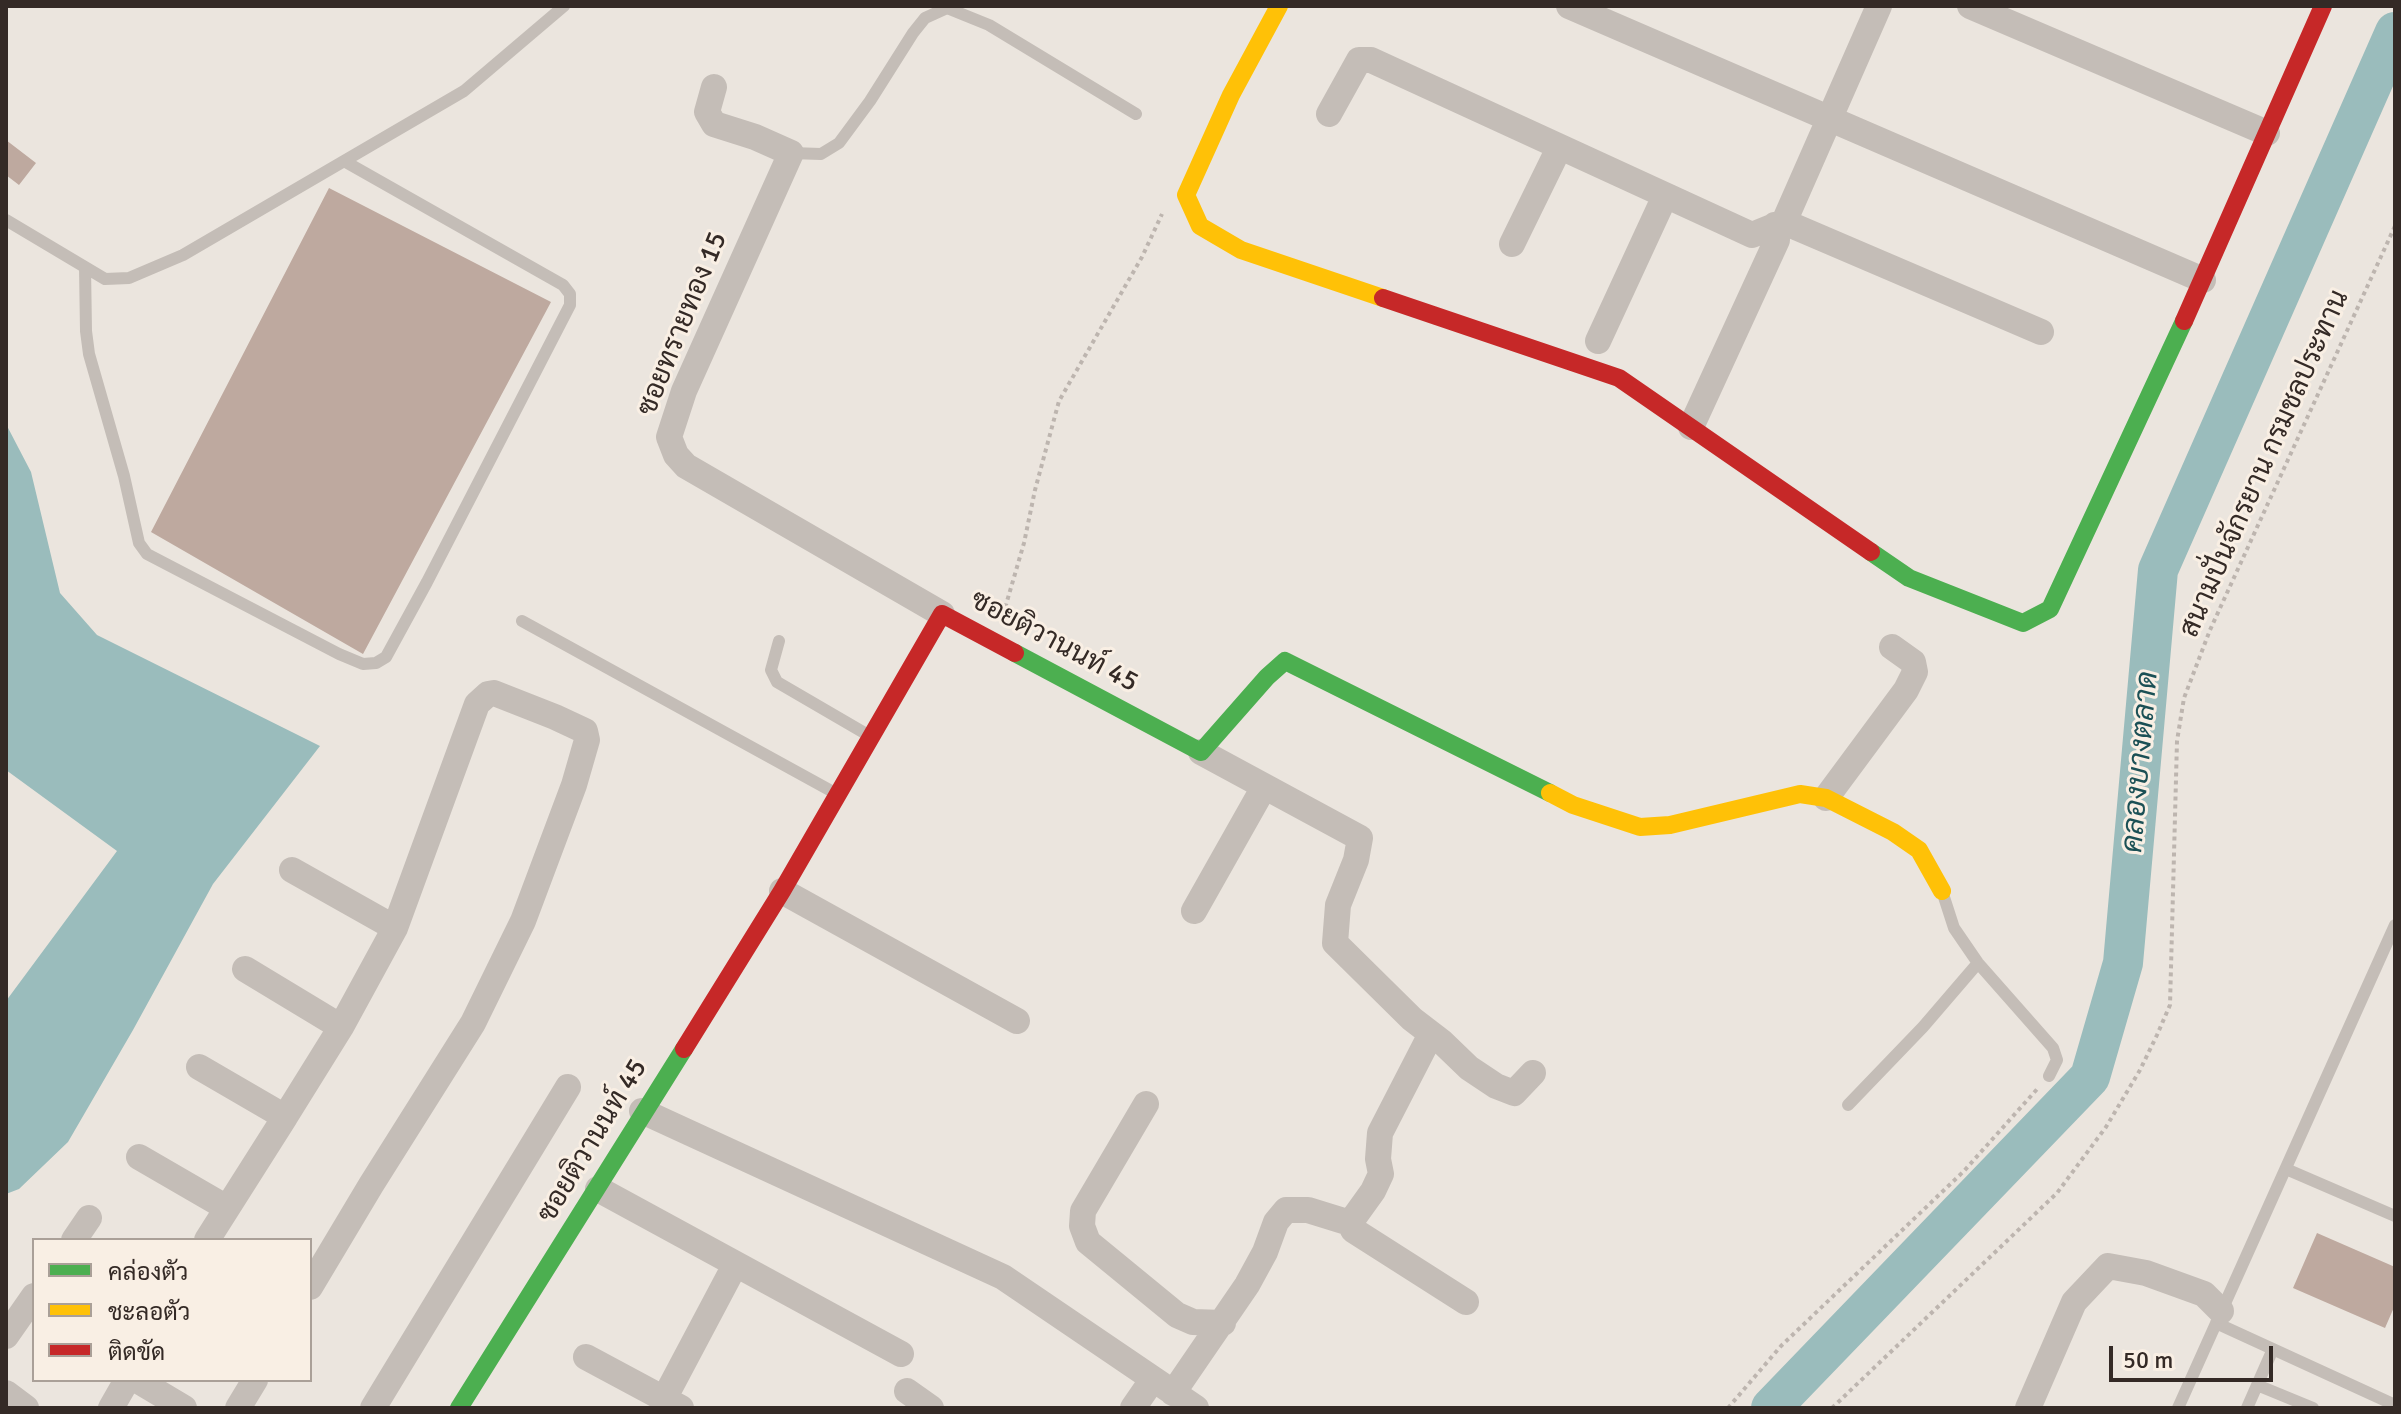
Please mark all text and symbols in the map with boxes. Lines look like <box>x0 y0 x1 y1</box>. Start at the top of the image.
street label: ซอยทรายทอง 15 <box>631 227 735 421</box>
street label: สนามปั่นจักรยาน กรมชลประทาน <box>2173 285 2357 643</box>
street label: ซอยติวานนท์ 45 <box>964 584 1144 700</box>
water label: คลองบางตลาด <box>2115 670 2167 854</box>
street label: ซอยติวานนท์ 45 <box>531 1053 655 1229</box>
legend <box>32 1238 312 1382</box>
text: คล่องตัว <box>108 1257 188 1287</box>
text: ชะลอตัว <box>108 1297 190 1327</box>
scale bar <box>2113 1330 2277 1380</box>
text: ติดขัด <box>108 1337 165 1367</box>
text: 50 m <box>2123 1345 2173 1375</box>

